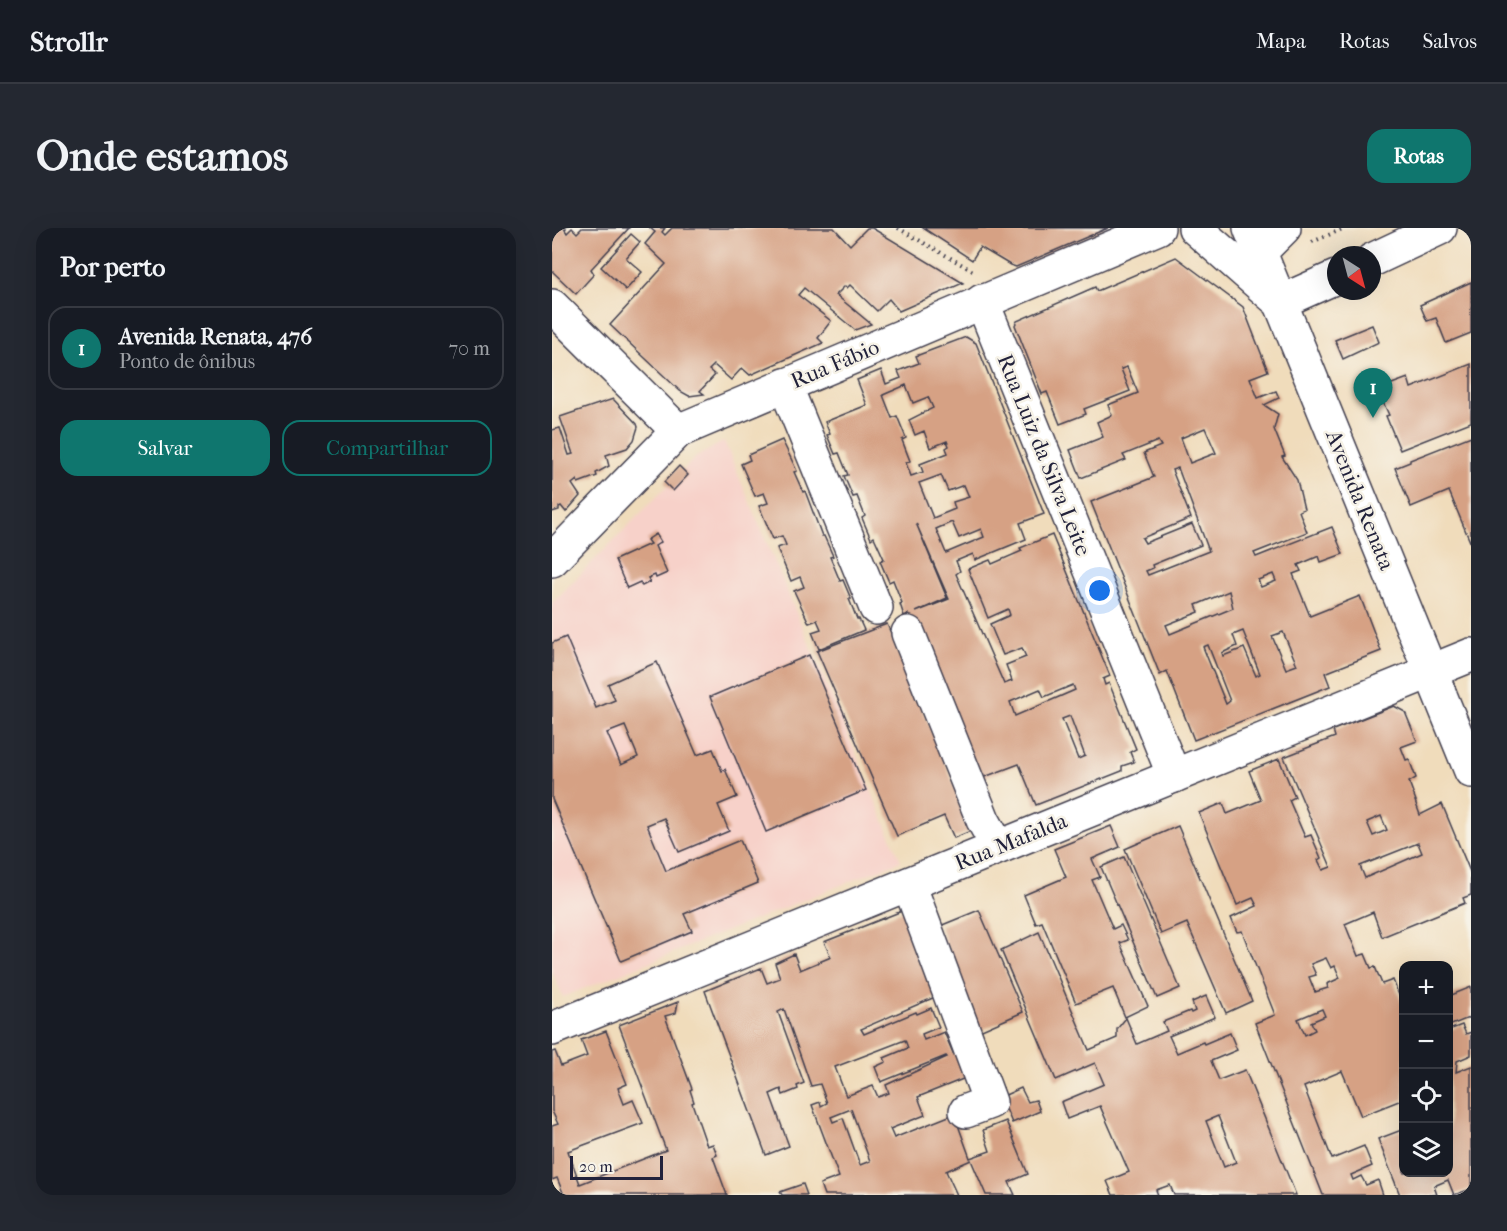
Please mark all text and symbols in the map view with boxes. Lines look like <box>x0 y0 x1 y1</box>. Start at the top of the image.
text: Strollr <box>30 25 108 58</box>
text: Mapa <box>1256 29 1306 53</box>
text: Rotas <box>1339 29 1389 53</box>
text: Salvos <box>1422 29 1477 53</box>
button: Rotas <box>1367 129 1471 183</box>
text: Onde estamos <box>36 132 288 181</box>
north arrow <box>1327 246 1381 300</box>
text: Por perto <box>60 252 165 283</box>
text: Avenida Renata, 476 <box>119 324 312 350</box>
street label: Rua Fábio <box>787 334 883 394</box>
text: 1 <box>78 337 85 360</box>
text: 70 m <box>448 337 490 360</box>
text: Ponto de ônibus <box>119 350 255 373</box>
street label: Rua Luiz da Silva Leite <box>992 350 1096 560</box>
pin: 1 <box>1354 368 1392 418</box>
button: Salvar <box>60 420 270 476</box>
button: Compartilhar <box>282 420 492 476</box>
street label: Avenida Renata <box>1320 425 1400 575</box>
your location <box>1085 576 1114 605</box>
street label: Rua Mafalda <box>951 807 1072 876</box>
map controls <box>1399 961 1453 1177</box>
button: + <box>1399 961 1453 1015</box>
button: − <box>1399 1015 1453 1069</box>
button: locate <box>1399 1069 1453 1123</box>
button: layers <box>1399 1123 1453 1177</box>
scale bar <box>570 1153 663 1180</box>
text: 20 m <box>579 1157 613 1176</box>

